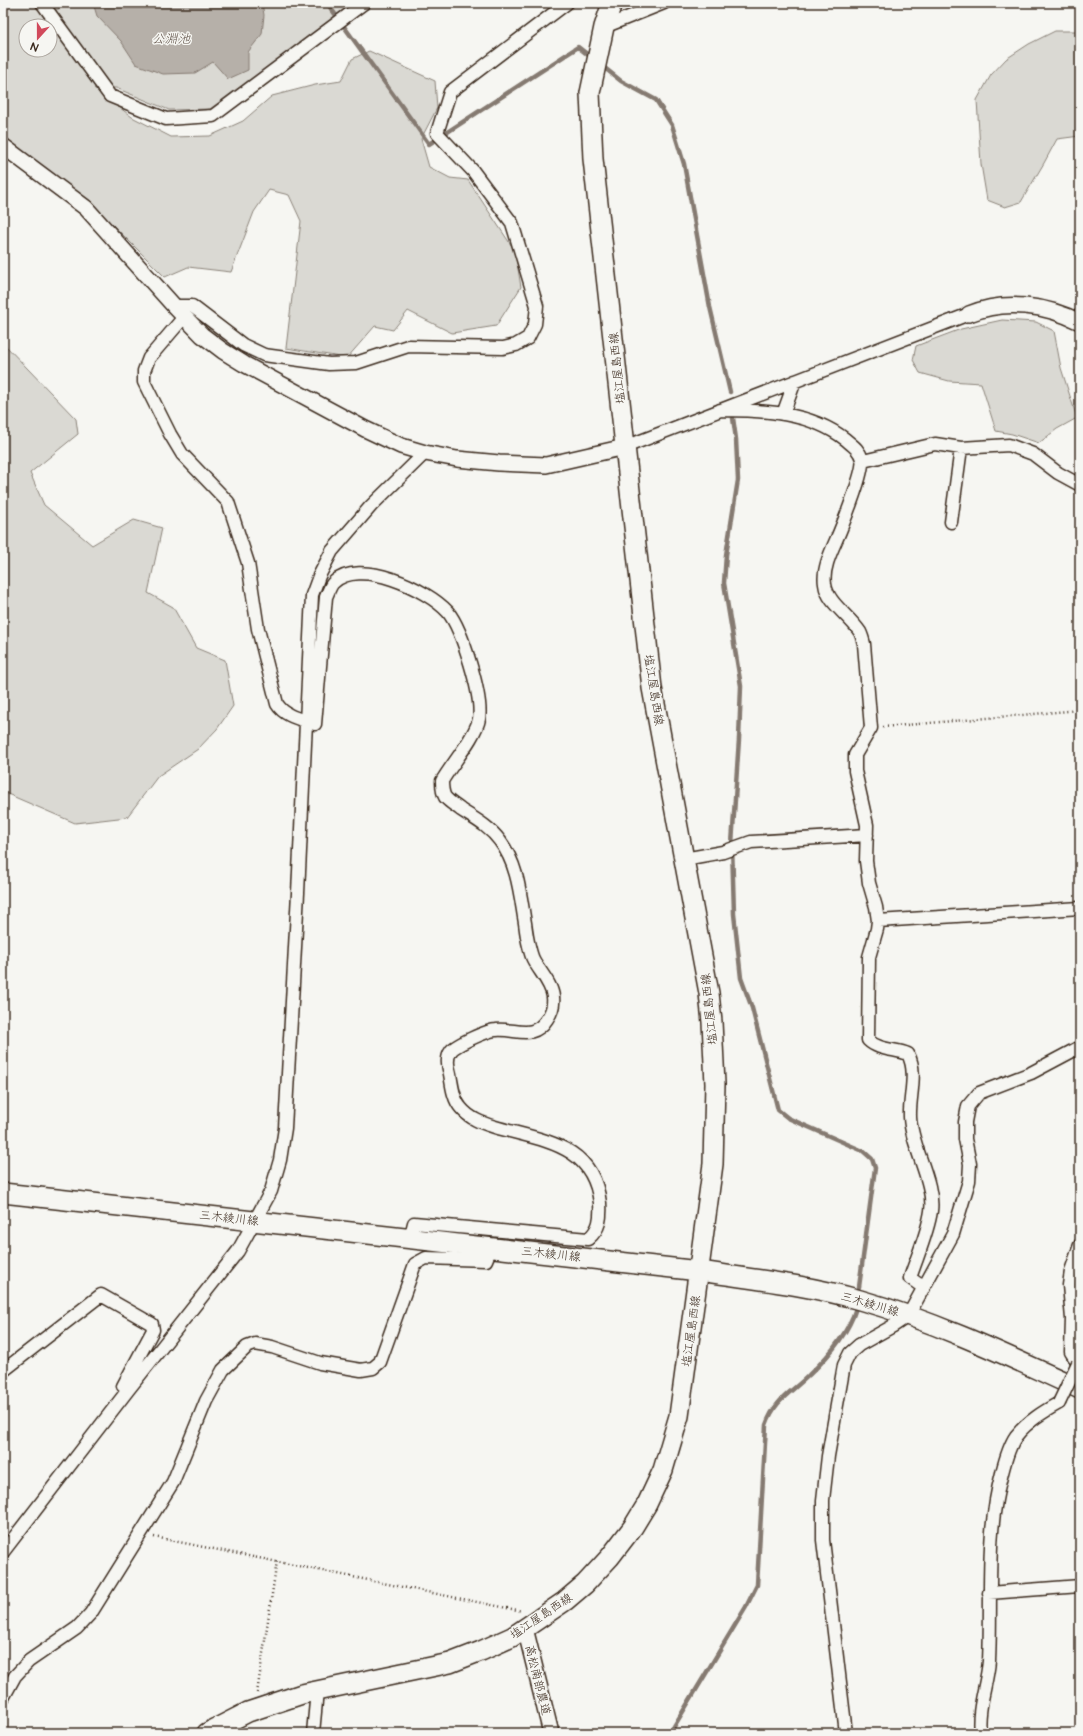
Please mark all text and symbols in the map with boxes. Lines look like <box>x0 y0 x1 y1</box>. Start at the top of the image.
north arrow <box>18 18 58 58</box>
water label: 公淵池 <box>151 30 191 48</box>
text: N <box>29 39 41 55</box>
street label: 塩江屋島西線 <box>605 331 630 405</box>
street label: 塩江屋島西線 <box>639 653 668 727</box>
street label: 塩江屋島西線 <box>697 972 722 1046</box>
street label: 三木綾川線 <box>198 1207 260 1230</box>
street label: 三木綾川線 <box>520 1243 582 1266</box>
street label: 三木綾川線 <box>839 1288 901 1321</box>
street label: 塩江屋島西線 <box>678 1294 705 1368</box>
street label: 塩江屋島西線 <box>507 1589 576 1644</box>
street label: 高松南部農道 <box>521 1643 554 1717</box>

